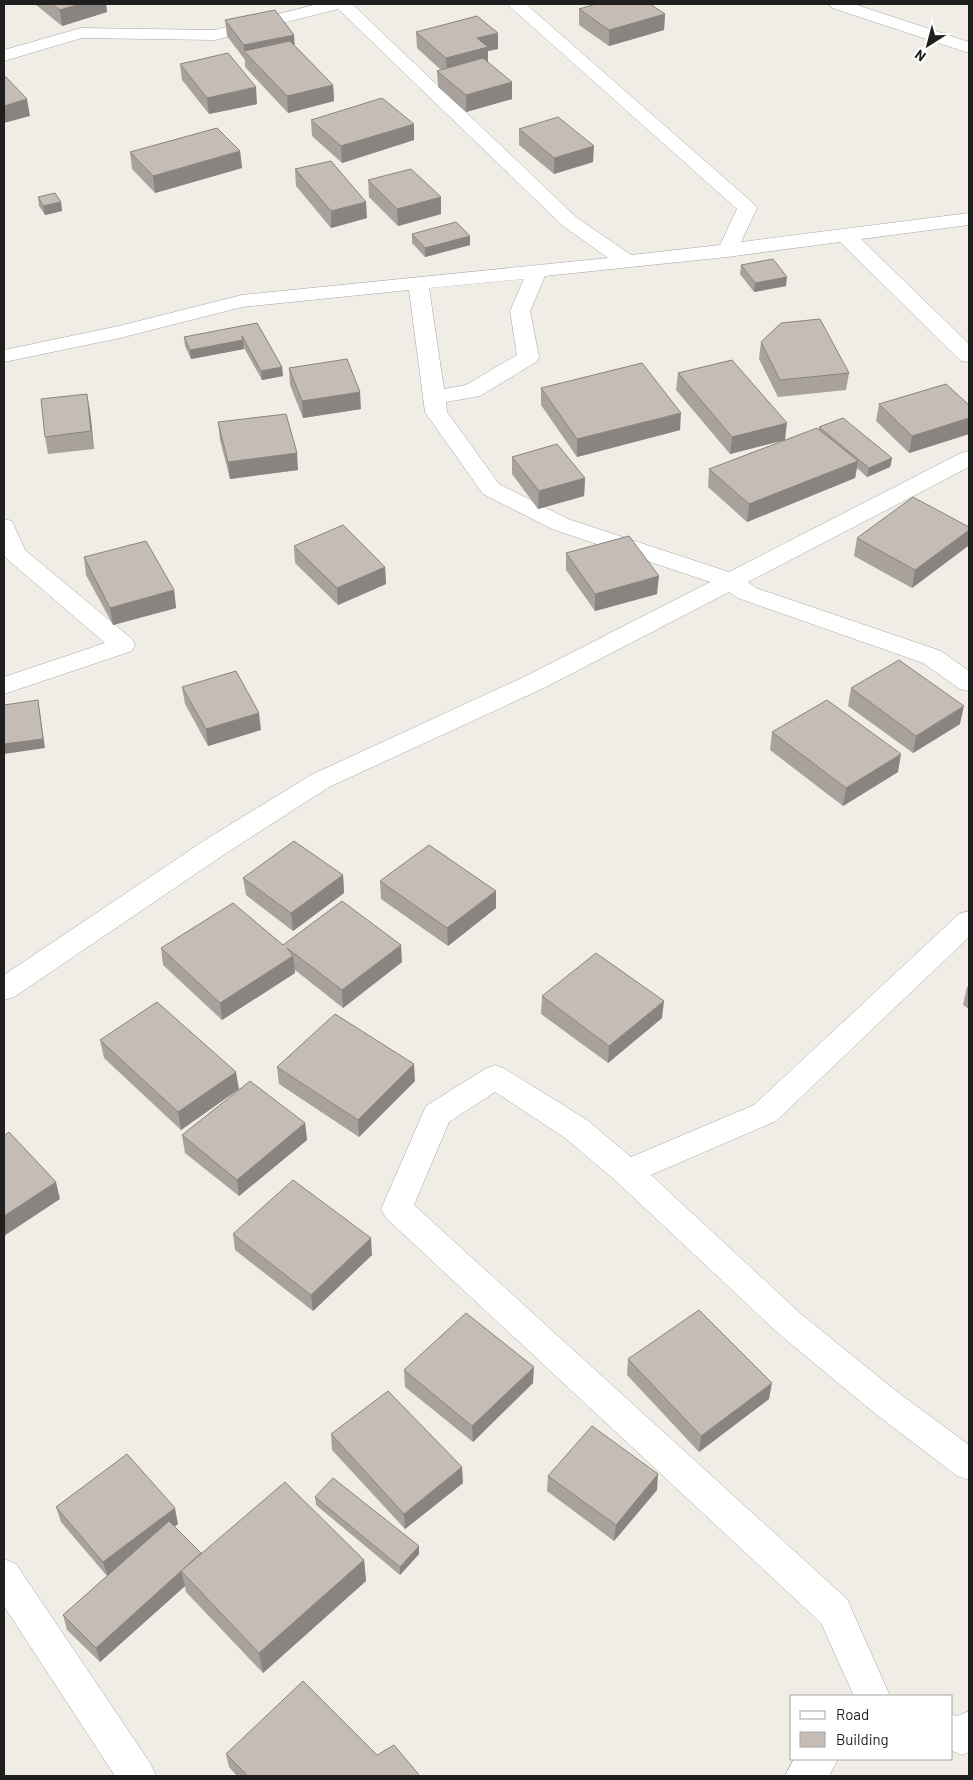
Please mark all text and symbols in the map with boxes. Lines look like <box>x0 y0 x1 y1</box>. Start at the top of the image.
north arrow <box>903 20 953 70</box>
text: N <box>911 46 929 66</box>
legend <box>790 1695 953 1760</box>
text: Road <box>836 1705 869 1723</box>
text: Building <box>836 1730 889 1748</box>

